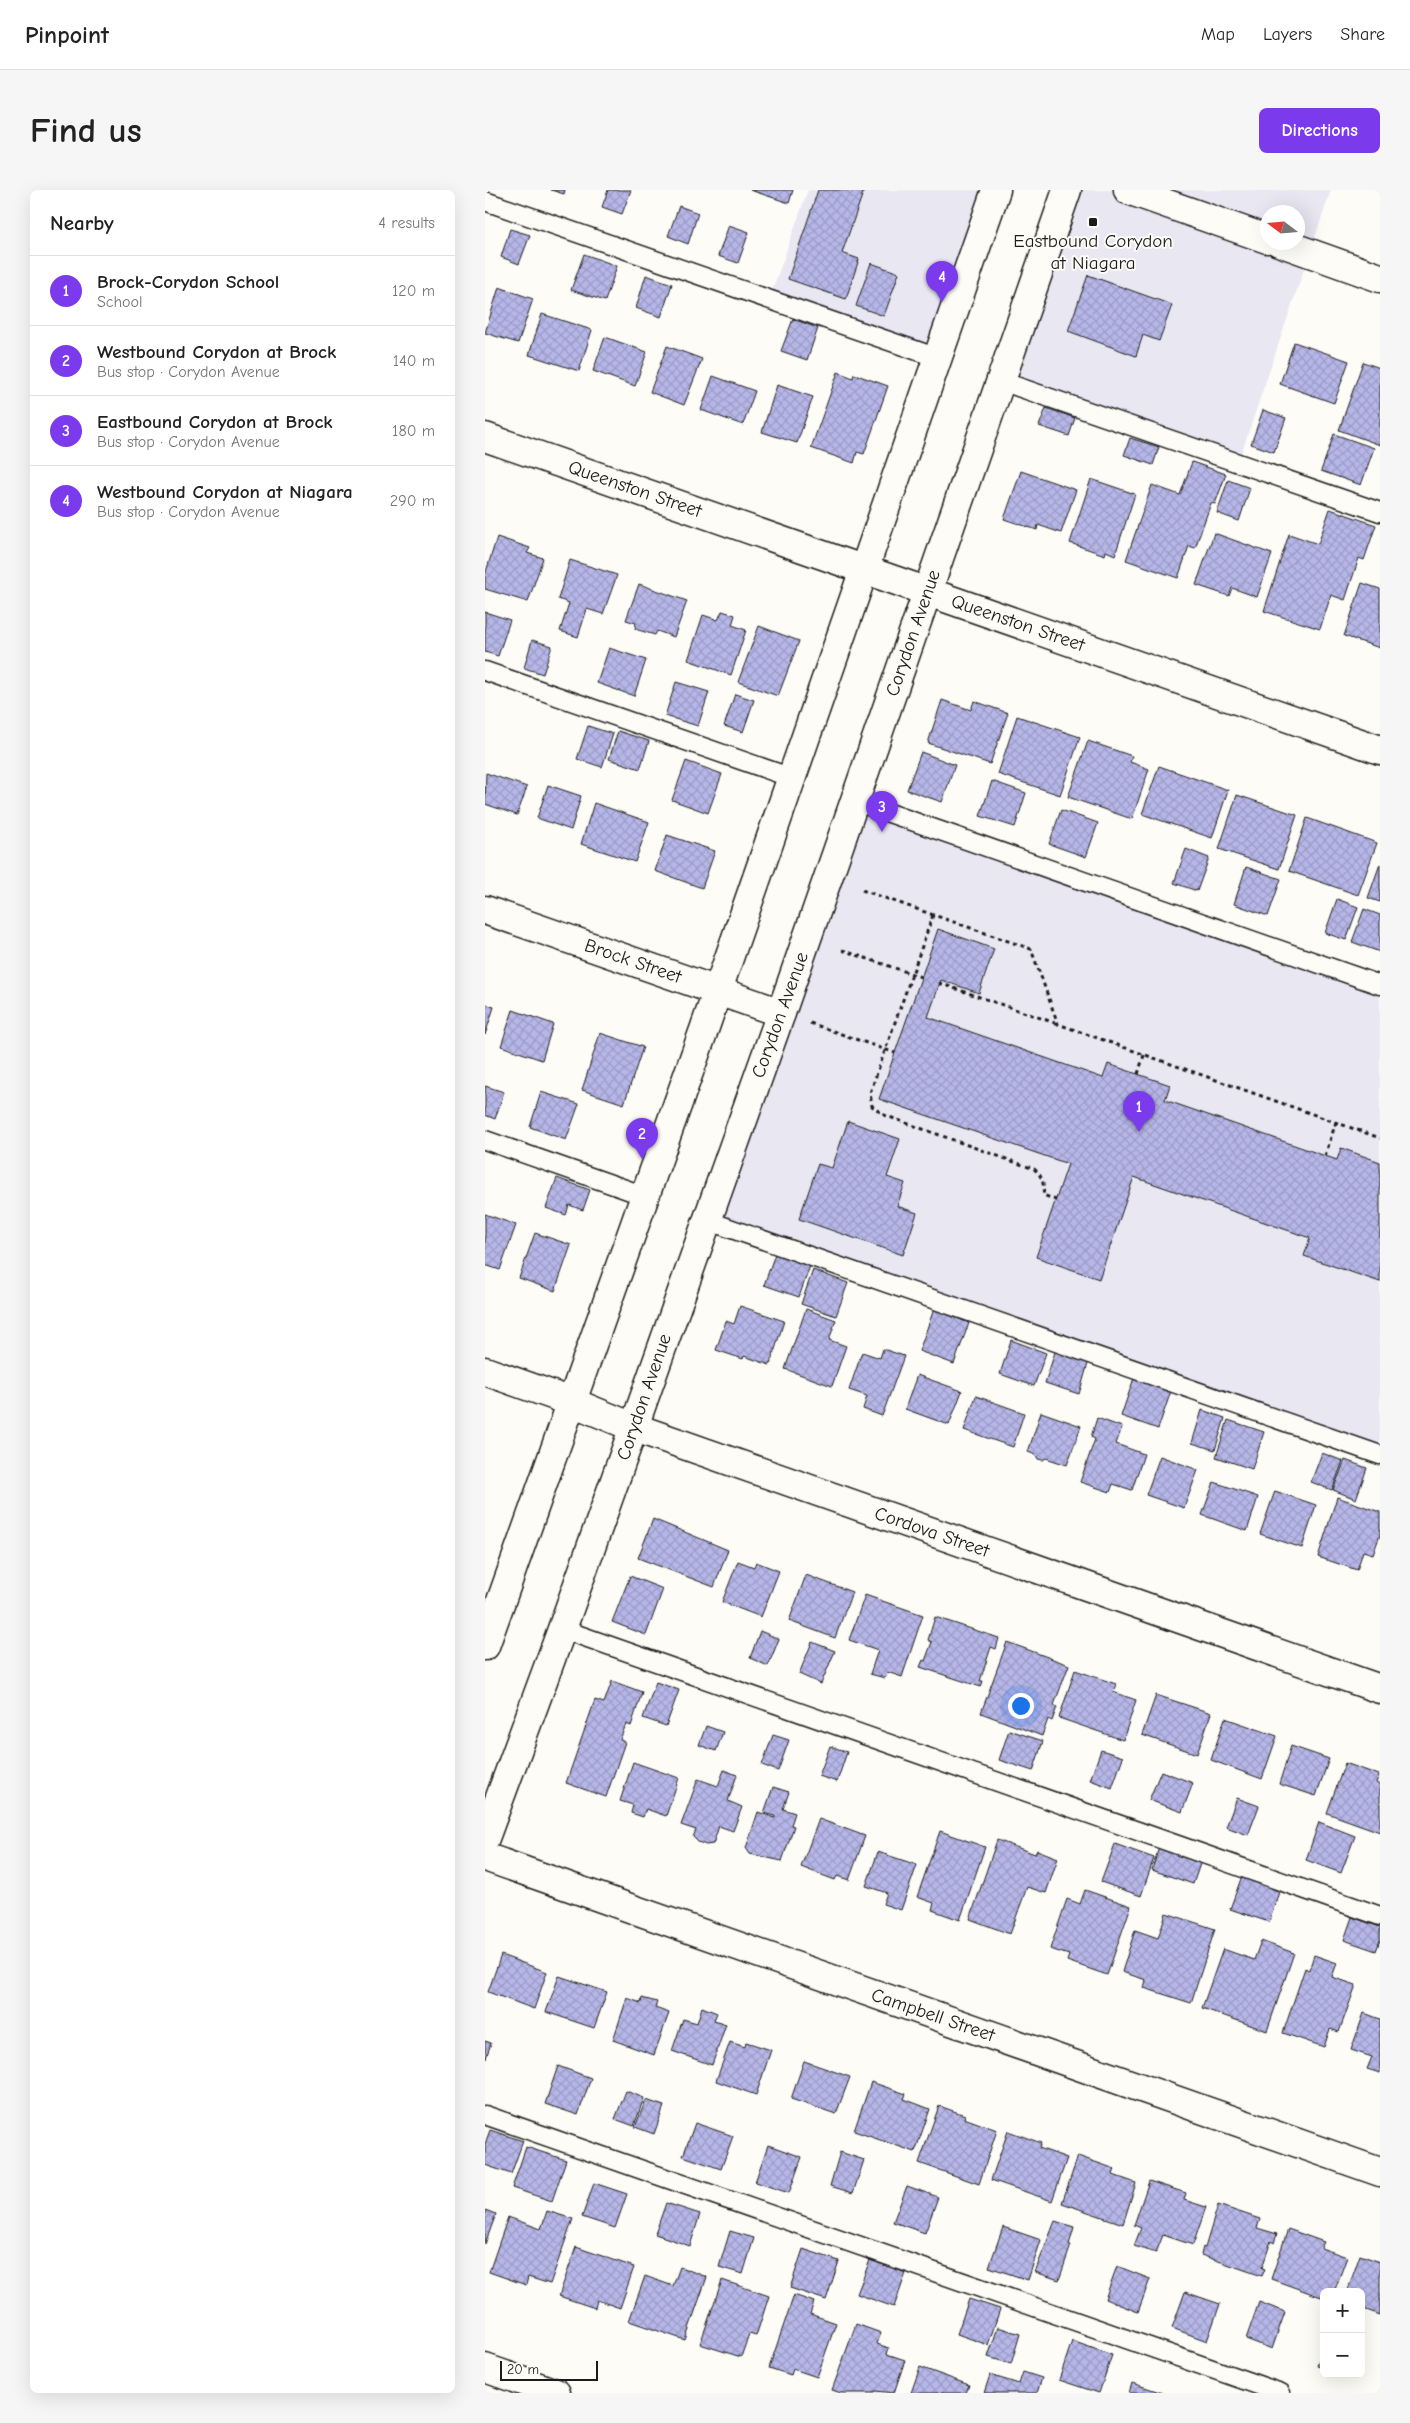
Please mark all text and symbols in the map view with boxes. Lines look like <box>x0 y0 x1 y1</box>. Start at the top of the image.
text: Pinpoint <box>25 21 109 49</box>
text: Map <box>1201 24 1235 45</box>
text: Layers <box>1263 24 1312 45</box>
text: Share <box>1340 24 1385 45</box>
button: Directions <box>1259 108 1380 153</box>
text: Find us <box>30 110 142 151</box>
north arrow <box>1260 205 1305 250</box>
text: Nearby <box>50 211 114 235</box>
text: 4 results <box>378 214 435 232</box>
marker: Eastbound Corydon at Niagara <box>1087 216 1099 228</box>
place label: Eastbound Corydon at Niagara <box>1013 230 1173 274</box>
pin: 4 <box>926 261 958 302</box>
text: Brock-Corydon School <box>97 271 279 293</box>
text: 1 <box>63 282 69 300</box>
text: 120 m <box>392 282 435 300</box>
text: School <box>97 293 143 311</box>
text: Westbound Corydon at Brock <box>97 341 336 363</box>
text: 2 <box>62 352 70 370</box>
text: 140 m <box>393 352 435 370</box>
text: Bus stop · Corydon Avenue <box>97 363 280 381</box>
text: Eastbound Corydon at Brock <box>97 411 333 433</box>
text: 3 <box>62 422 70 440</box>
text: 180 m <box>392 422 435 440</box>
text: Bus stop · Corydon Avenue <box>97 433 280 451</box>
street label: Queenston Street <box>565 456 705 522</box>
text: Westbound Corydon at Niagara <box>97 481 353 503</box>
text: 4 <box>62 492 70 510</box>
text: 290 m <box>390 492 435 510</box>
text: Bus stop · Corydon Avenue <box>97 503 280 521</box>
street label: Corydon Avenue <box>881 567 945 699</box>
street label: Queenston Street <box>948 590 1088 656</box>
pin: 3 <box>866 791 898 832</box>
street label: Brock Street <box>582 934 685 988</box>
street label: Corydon Avenue <box>747 949 813 1081</box>
pin: 1 <box>1123 1091 1155 1132</box>
pin: 2 <box>626 1118 658 1159</box>
street label: Corydon Avenue <box>612 1331 676 1463</box>
street label: Cordova Street <box>872 1502 993 1562</box>
your location <box>1008 1693 1034 1719</box>
street label: Campbell Street <box>868 1984 998 2047</box>
map controls <box>1320 2288 1365 2378</box>
button: + <box>1320 2288 1365 2333</box>
button: − <box>1320 2333 1365 2378</box>
scale bar <box>500 2358 597 2381</box>
text: 20 m <box>507 2361 539 2378</box>

